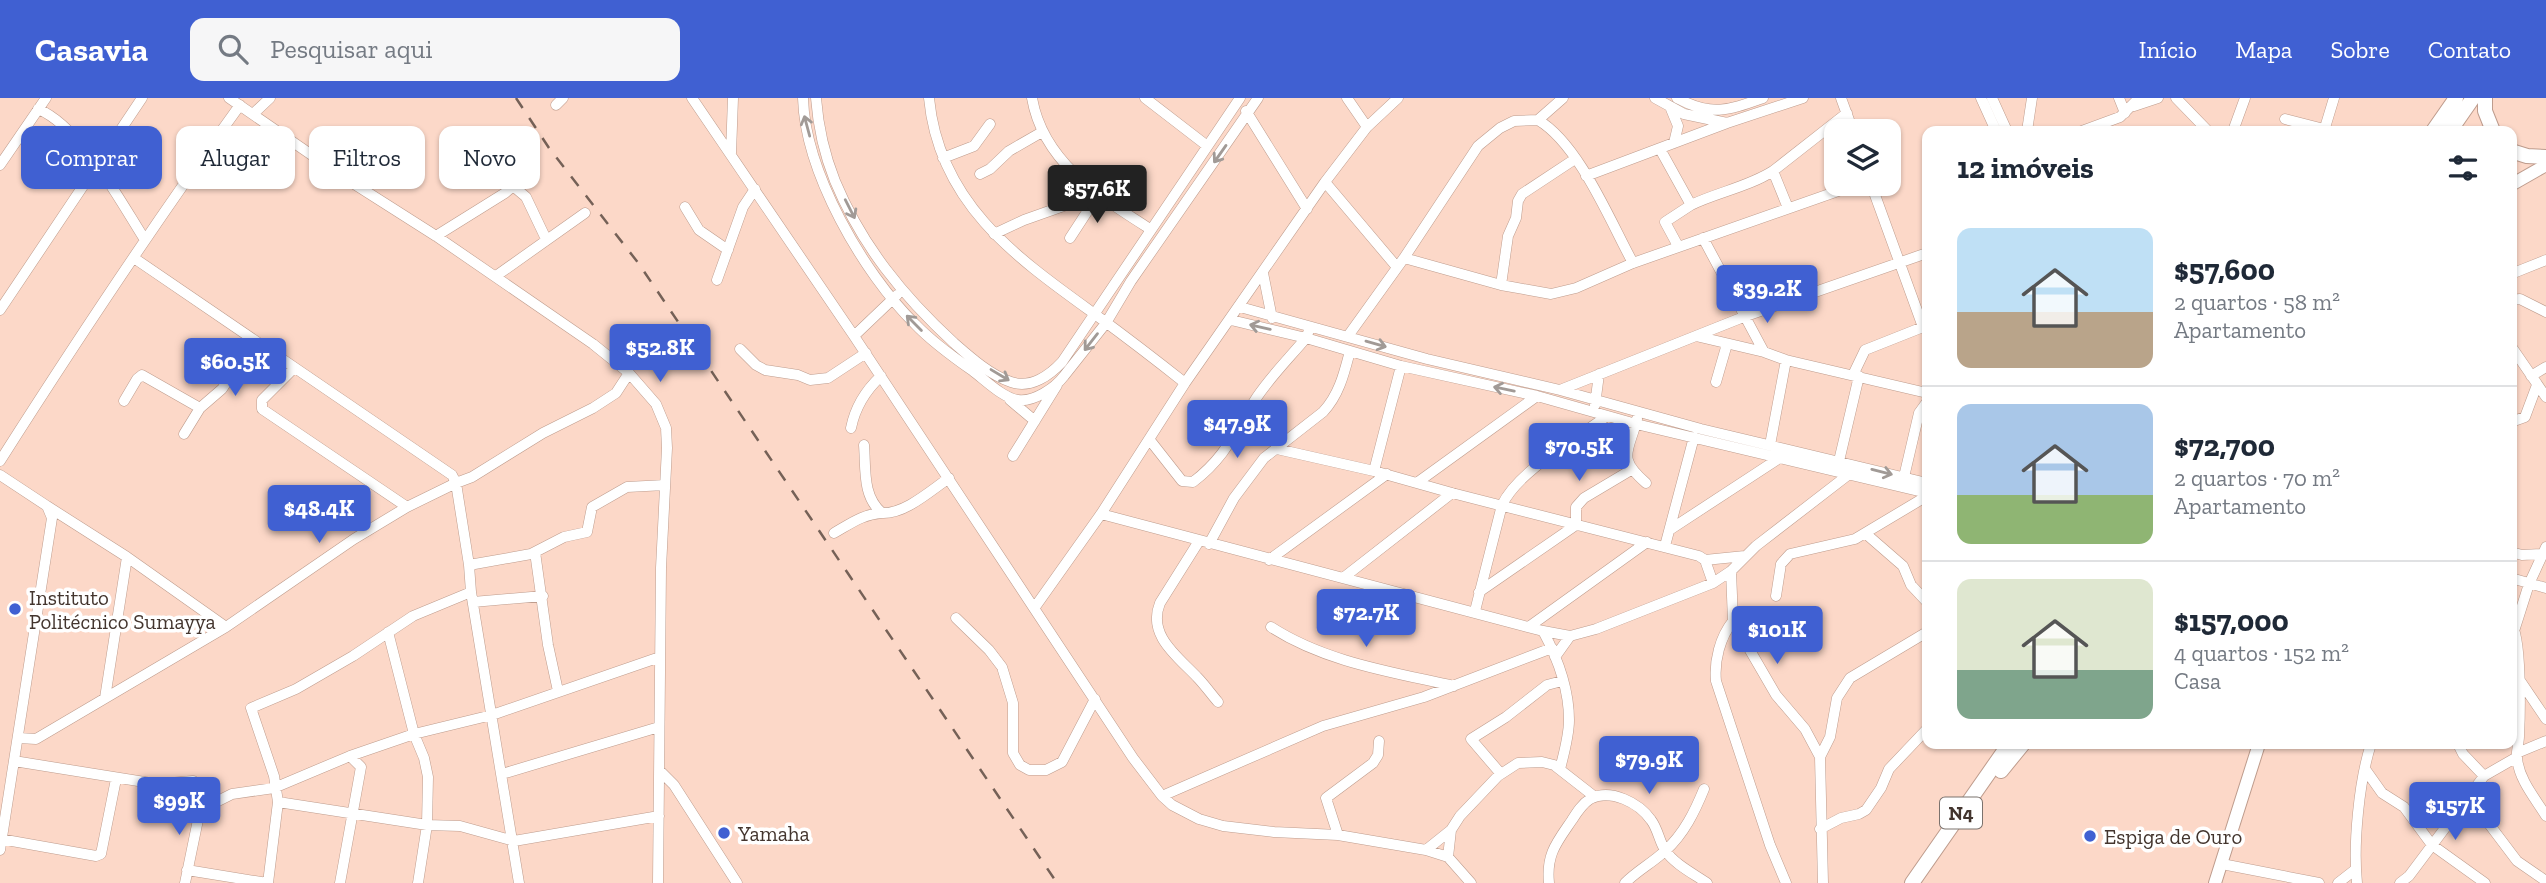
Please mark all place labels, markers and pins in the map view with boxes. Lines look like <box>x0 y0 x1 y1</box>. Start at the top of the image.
pin: $57.6K <box>1040 166 1154 225</box>
pin: $39.2K <box>1710 266 1824 325</box>
pin: $52.8K <box>603 324 717 384</box>
pin: $60.5K <box>178 338 292 398</box>
pin: $47.9K <box>1180 400 1294 460</box>
pin: $70.5K <box>1522 424 1636 483</box>
pin: $48.4K <box>262 486 376 545</box>
place label: Instituto Politécnico Sumayya <box>29 585 216 634</box>
pin: $72.7K <box>1309 589 1423 649</box>
marker: Instituto Politécnico Sumayya <box>7 601 23 617</box>
pin: $101K <box>1728 606 1826 666</box>
pin: $79.9K <box>1592 736 1706 796</box>
pin: $99K <box>138 778 220 837</box>
pin: $157K <box>2406 782 2504 842</box>
place label: Yamaha <box>737 821 810 846</box>
place label: Espiga de Ouro <box>2104 824 2242 849</box>
marker: Yamaha <box>716 825 732 841</box>
marker: Espiga de Ouro <box>2082 828 2098 844</box>

